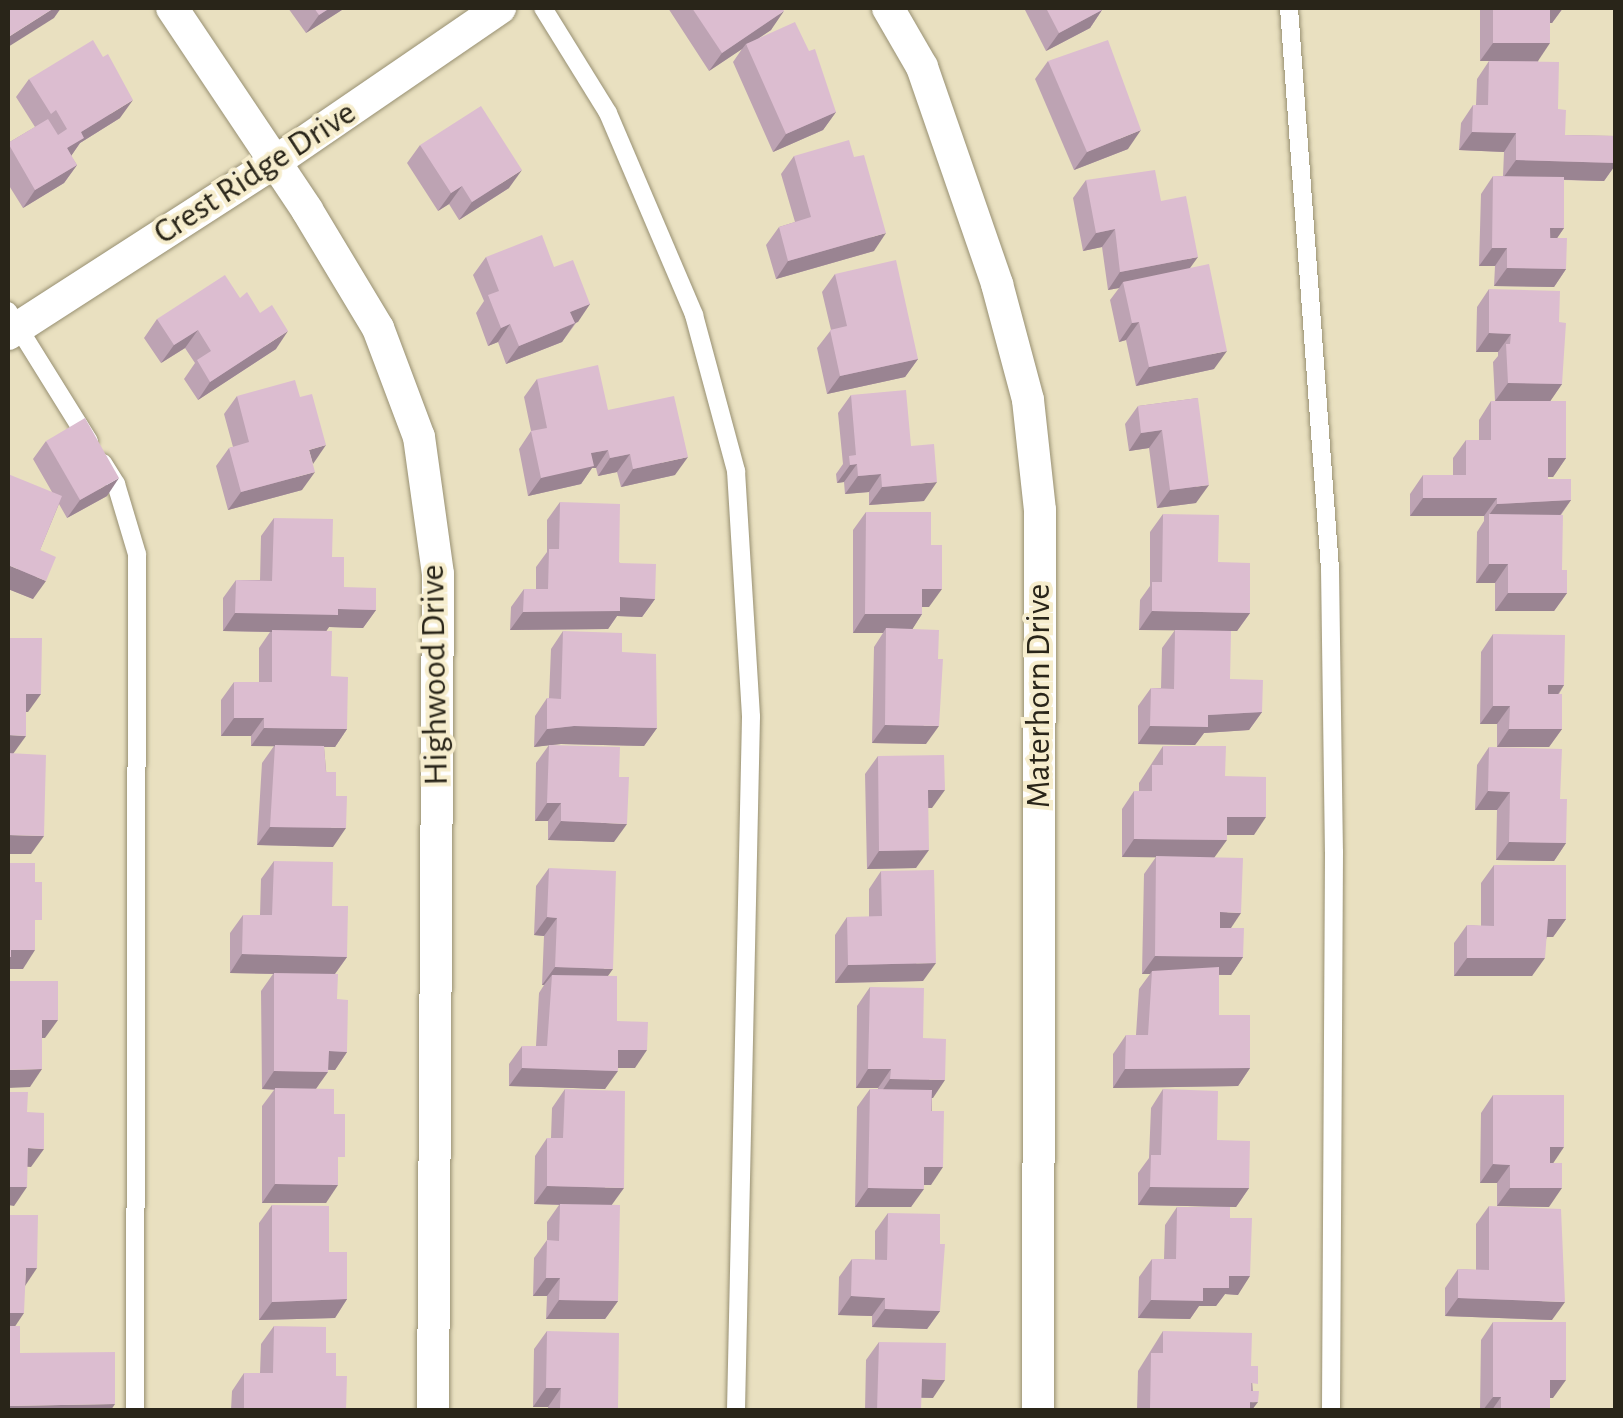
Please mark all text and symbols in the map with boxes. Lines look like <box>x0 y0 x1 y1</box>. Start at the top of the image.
street label: Crest Ridge Drive <box>146 92 364 254</box>
street label: Highwood Drive <box>412 564 458 786</box>
street label: Materhorn Drive <box>1018 584 1060 808</box>

